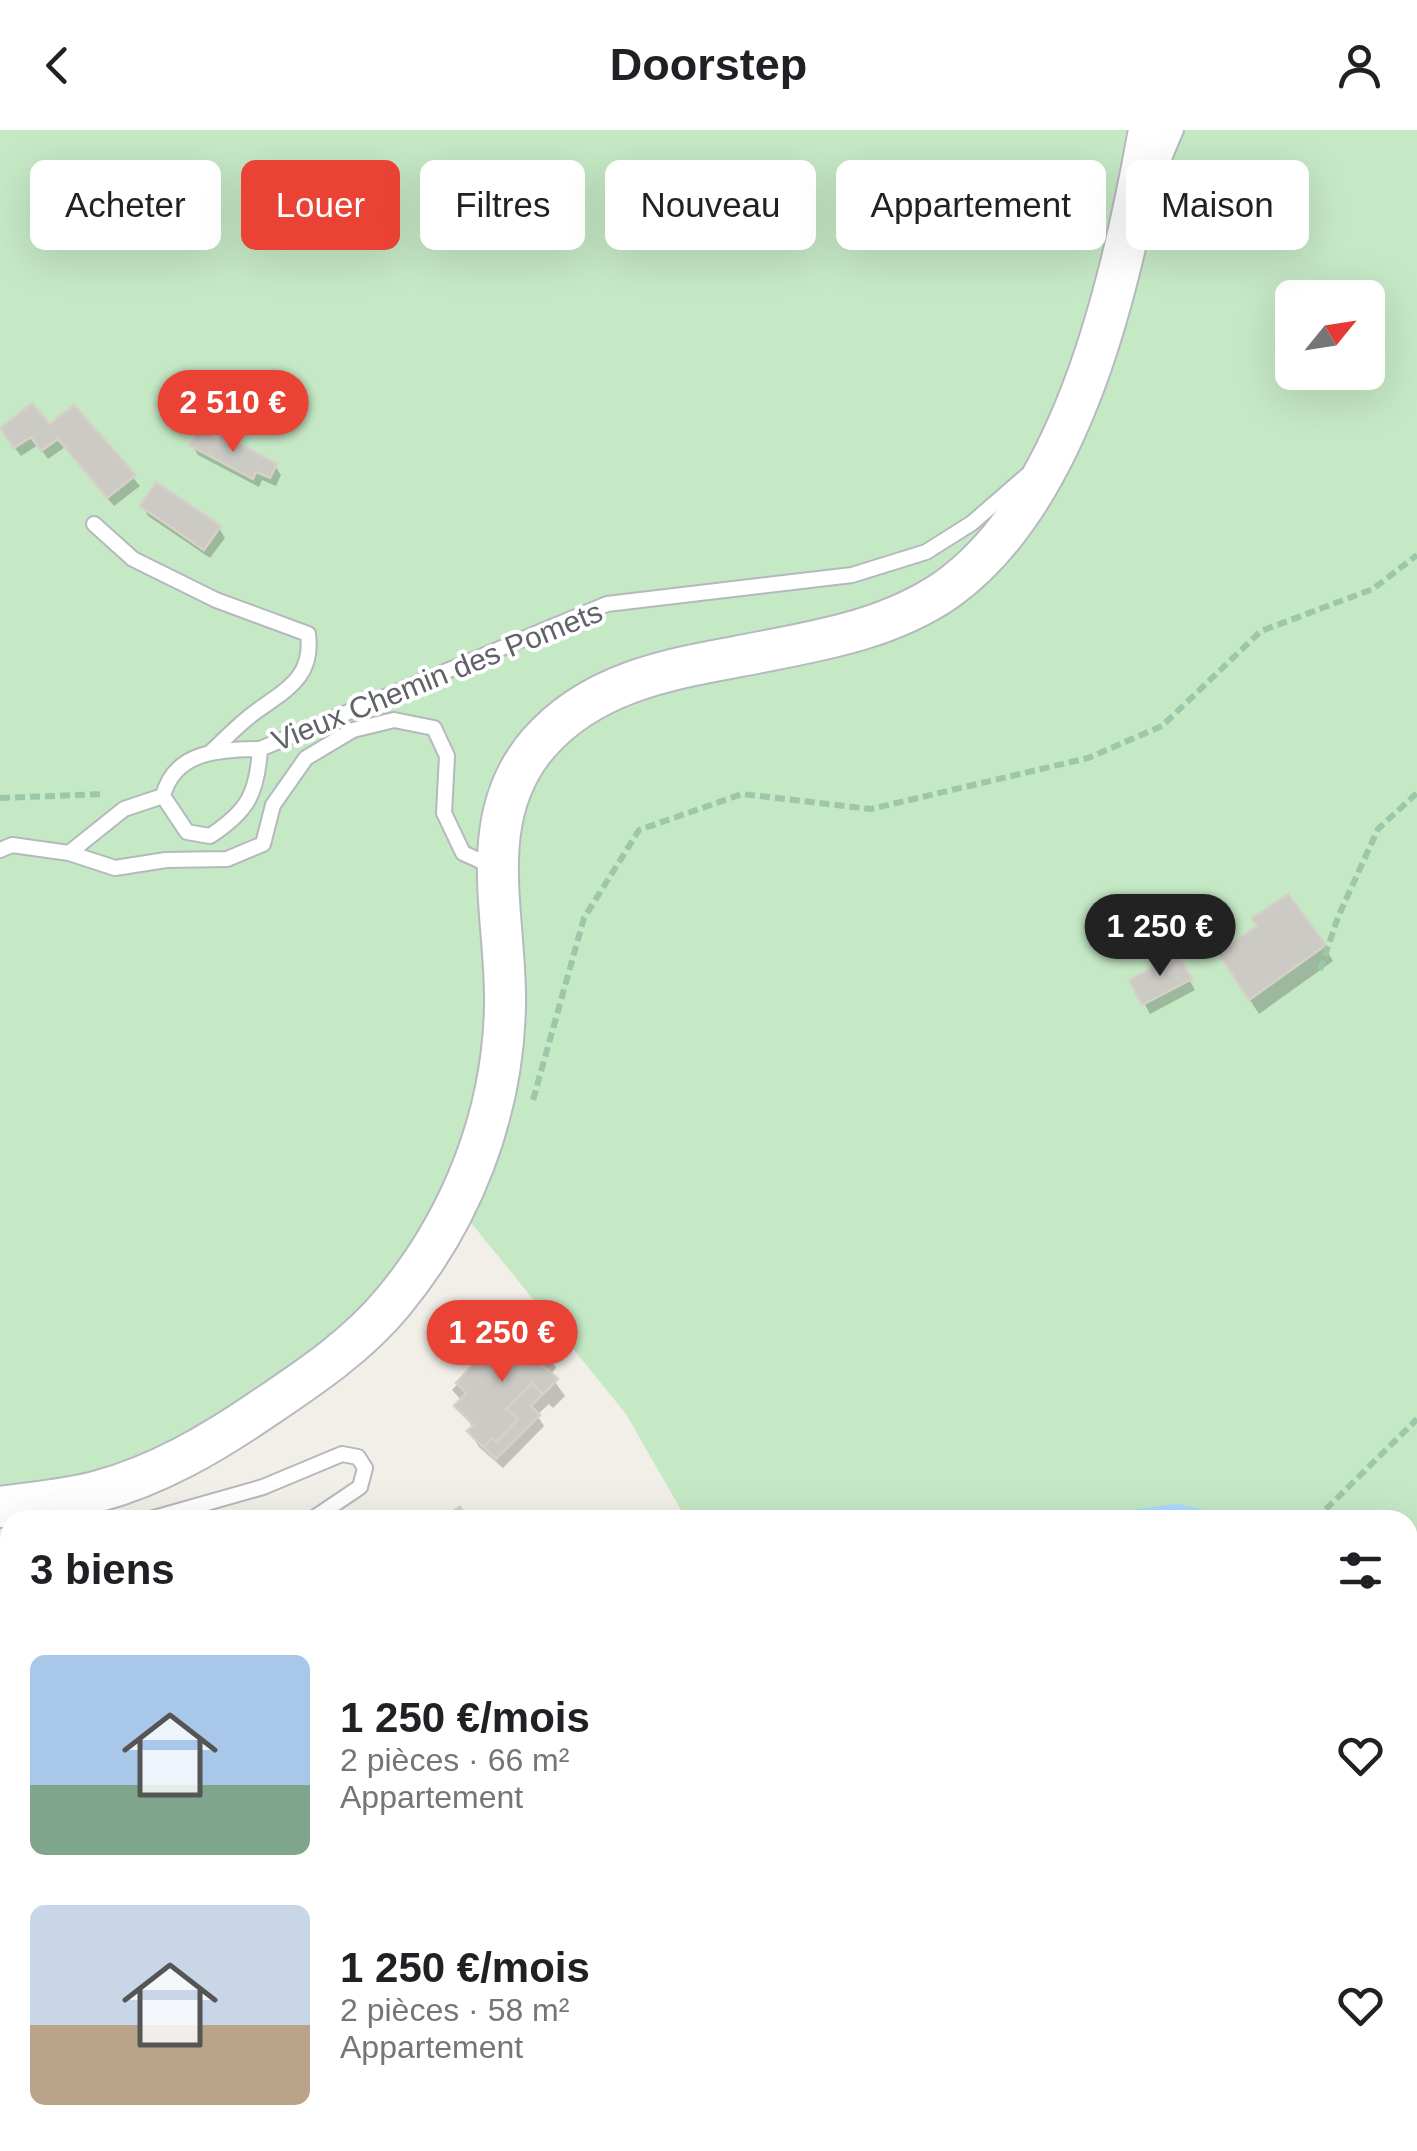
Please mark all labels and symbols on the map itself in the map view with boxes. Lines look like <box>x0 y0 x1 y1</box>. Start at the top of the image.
north arrow <box>1275 280 1385 390</box>
pin: 2 510 € <box>141 370 325 455</box>
street label: Vieux Chemin des Pomets <box>267 595 607 757</box>
pin: 1 250 € <box>1068 894 1252 979</box>
pin: 1 250 € <box>410 1300 594 1385</box>

